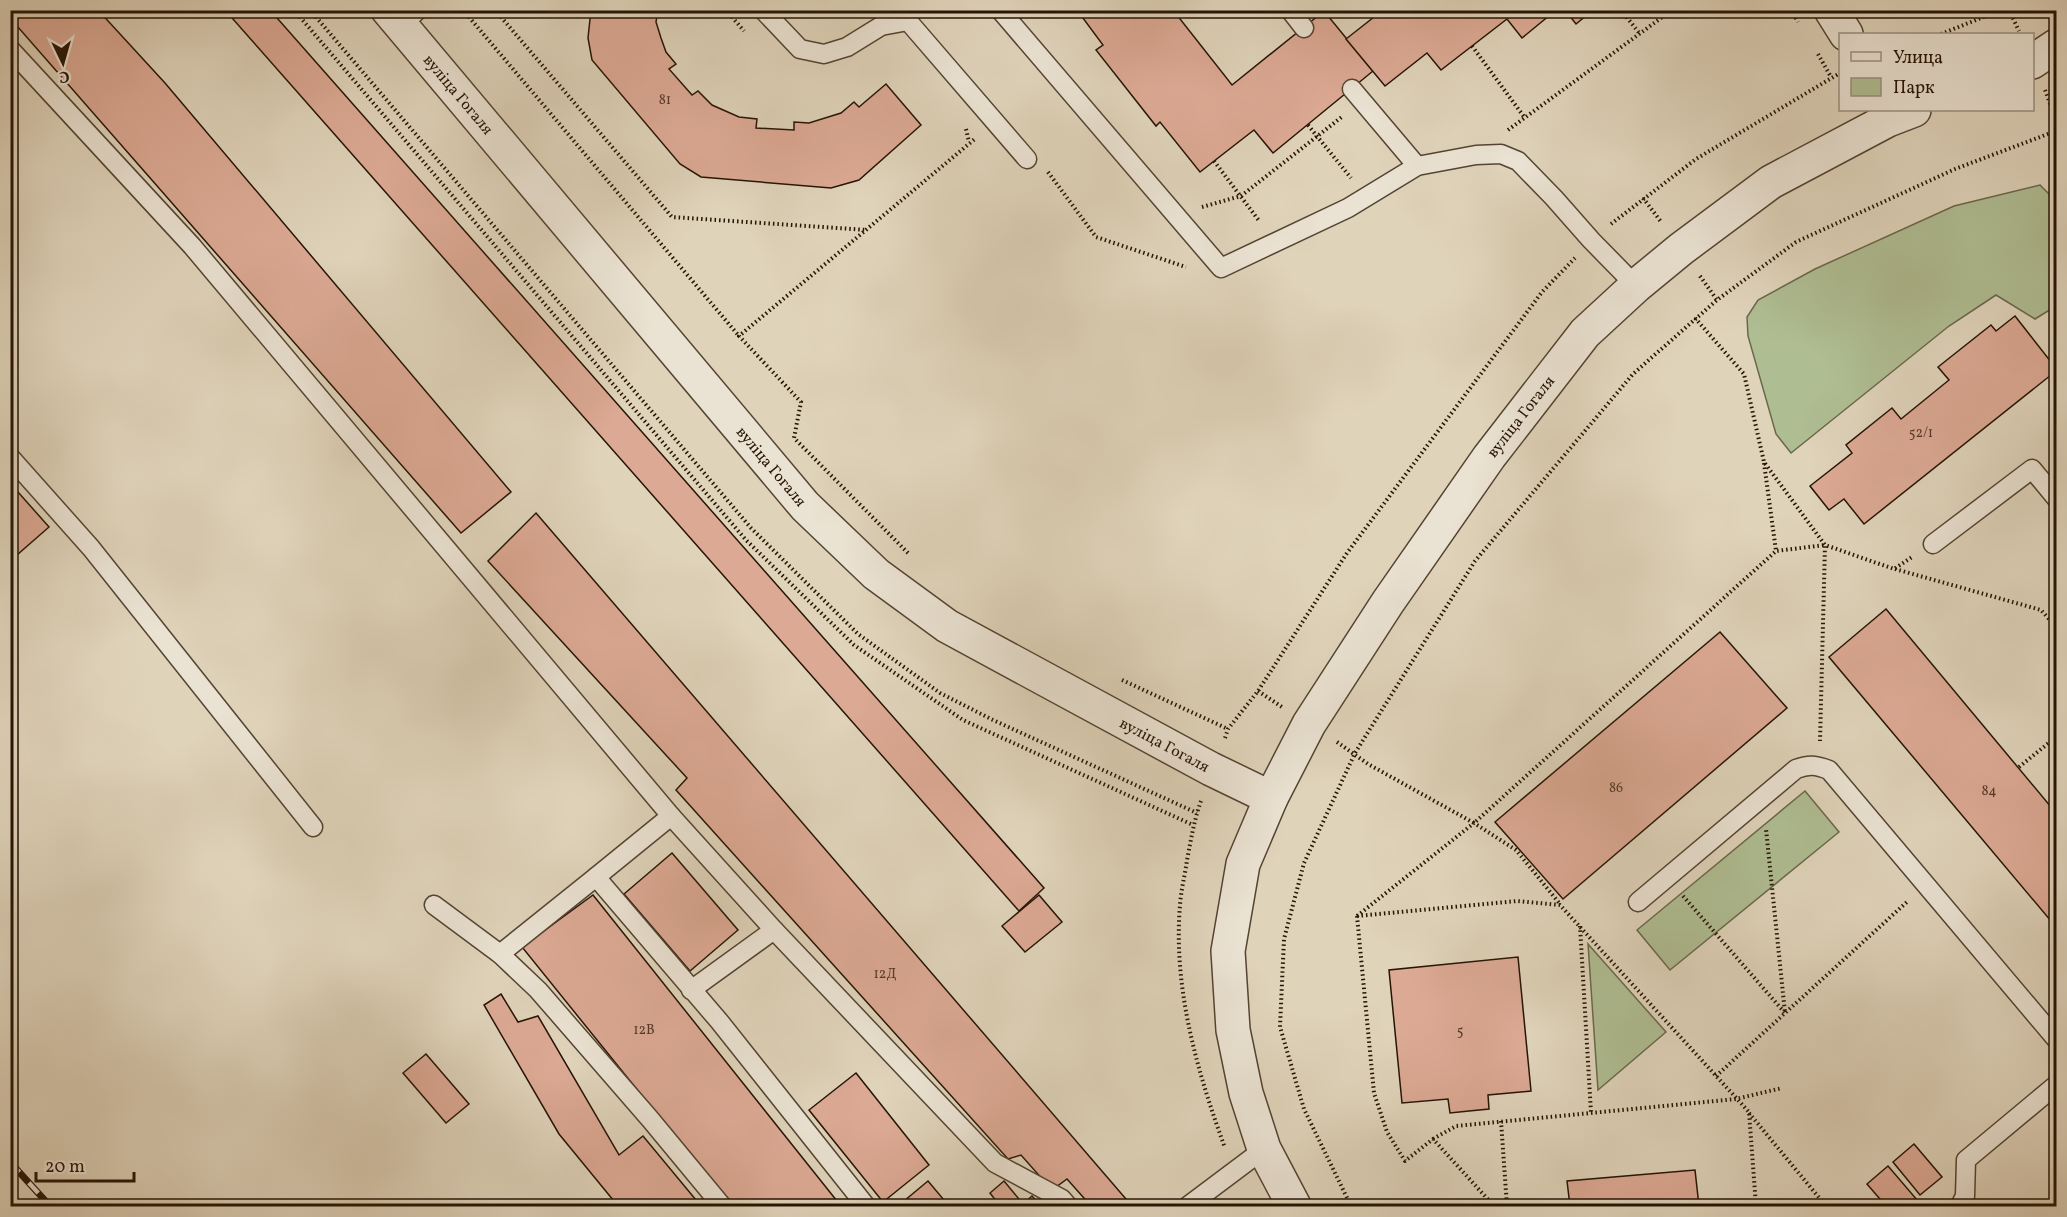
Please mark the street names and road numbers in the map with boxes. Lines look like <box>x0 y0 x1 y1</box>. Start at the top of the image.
street label: вуліца Гогаля <box>417 50 498 140</box>
street label: вуліца Гогаля <box>1483 372 1561 463</box>
street label: вуліца Гогаля <box>730 422 811 512</box>
street label: вуліца Гогаля <box>1115 713 1213 779</box>

